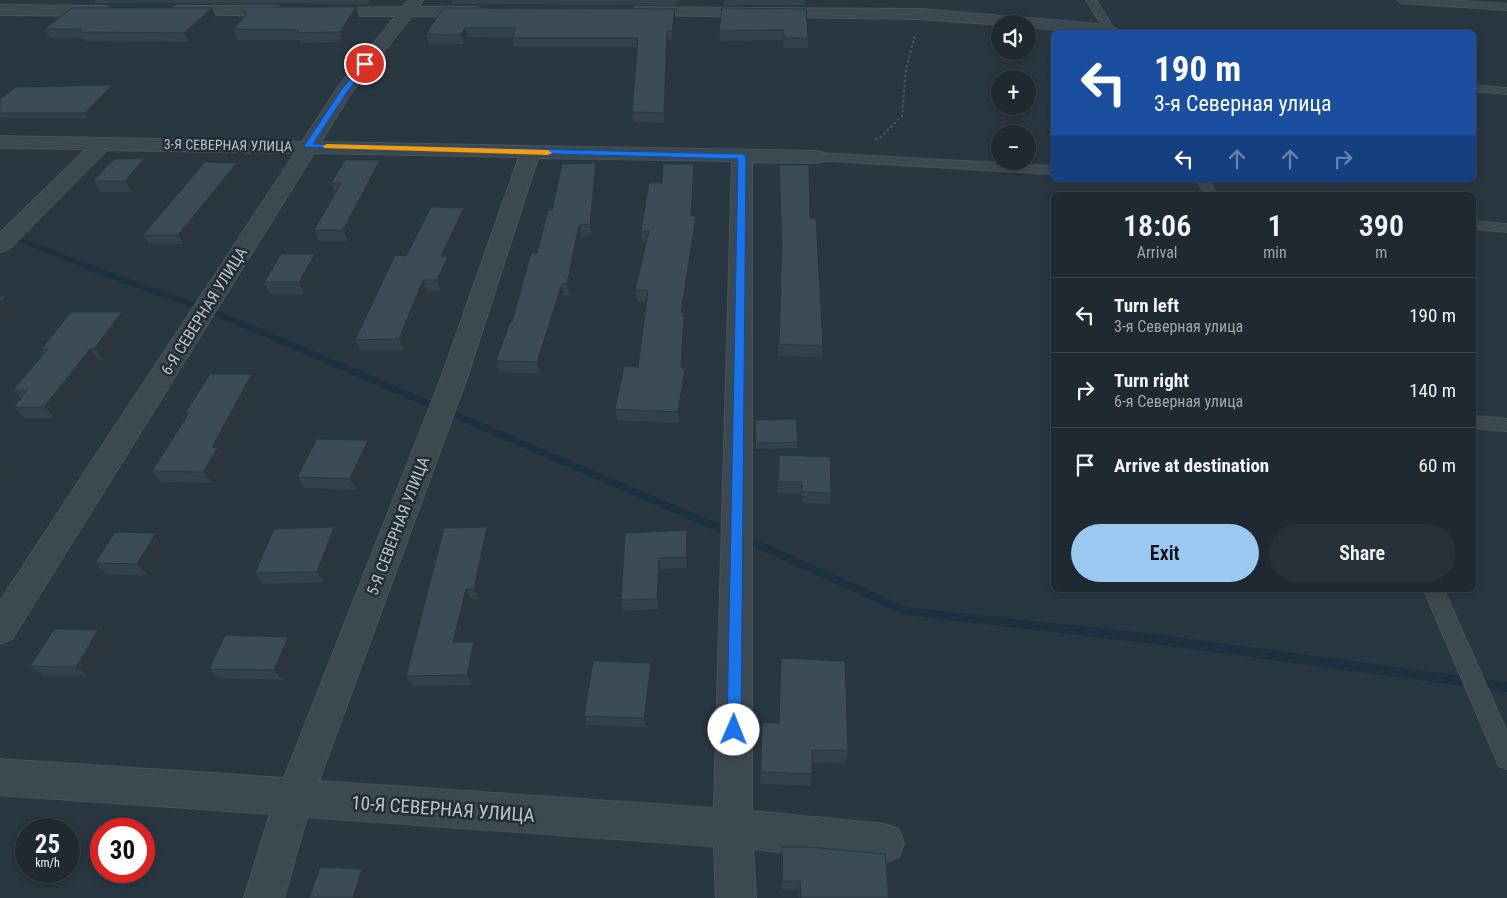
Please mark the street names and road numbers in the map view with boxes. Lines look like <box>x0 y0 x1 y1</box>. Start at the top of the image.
street label: 3-Я СЕВЕРНАЯ УЛИЦА <box>164 136 292 154</box>
street label: 6-Я СЕВЕРНАЯ УЛИЦА <box>157 244 251 378</box>
street label: 5-Я СЕВЕРНАЯ УЛИЦА <box>363 454 433 598</box>
street label: 10-Я СЕВЕРНАЯ УЛИЦА <box>351 791 535 827</box>

